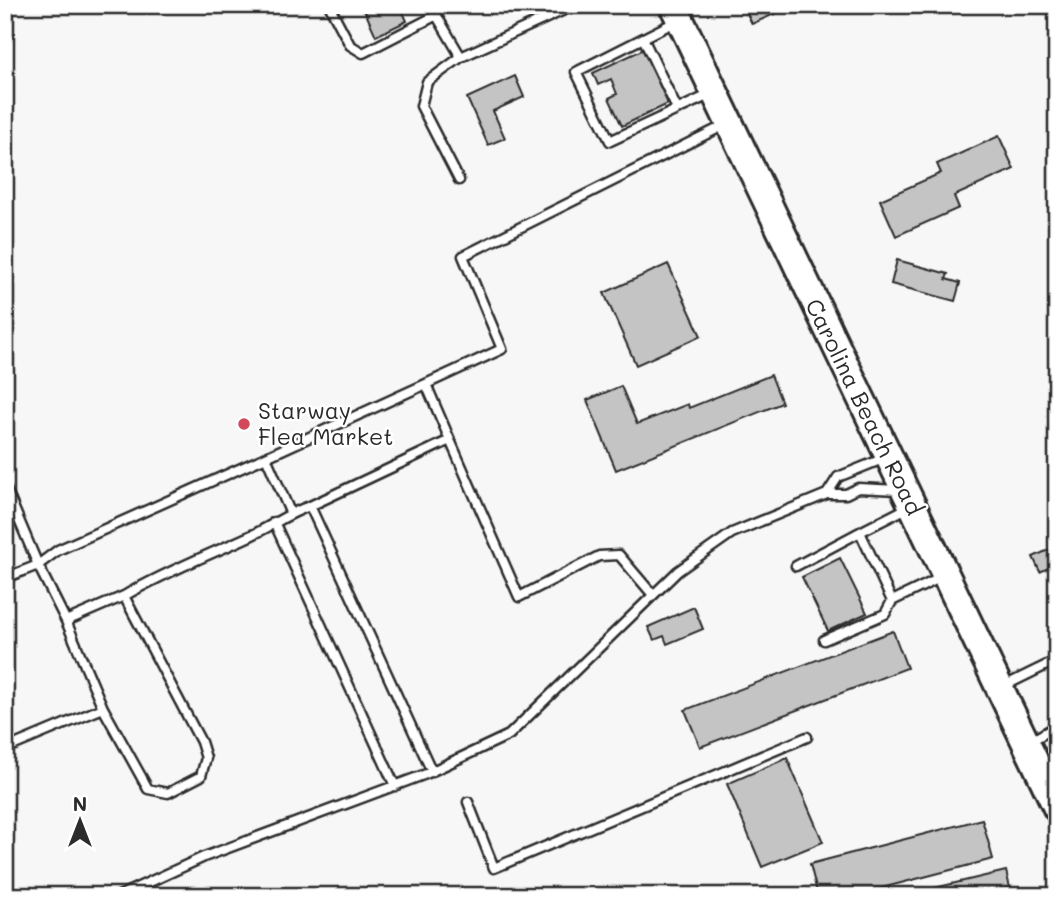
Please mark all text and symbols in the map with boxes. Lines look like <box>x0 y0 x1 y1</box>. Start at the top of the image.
street label: Carolina Beach Road <box>799 293 930 520</box>
place label: Starway Flea Market <box>258 395 393 451</box>
marker: Starway Flea Market <box>236 416 252 432</box>
north arrow <box>46 786 116 856</box>
text: N <box>73 791 87 816</box>

